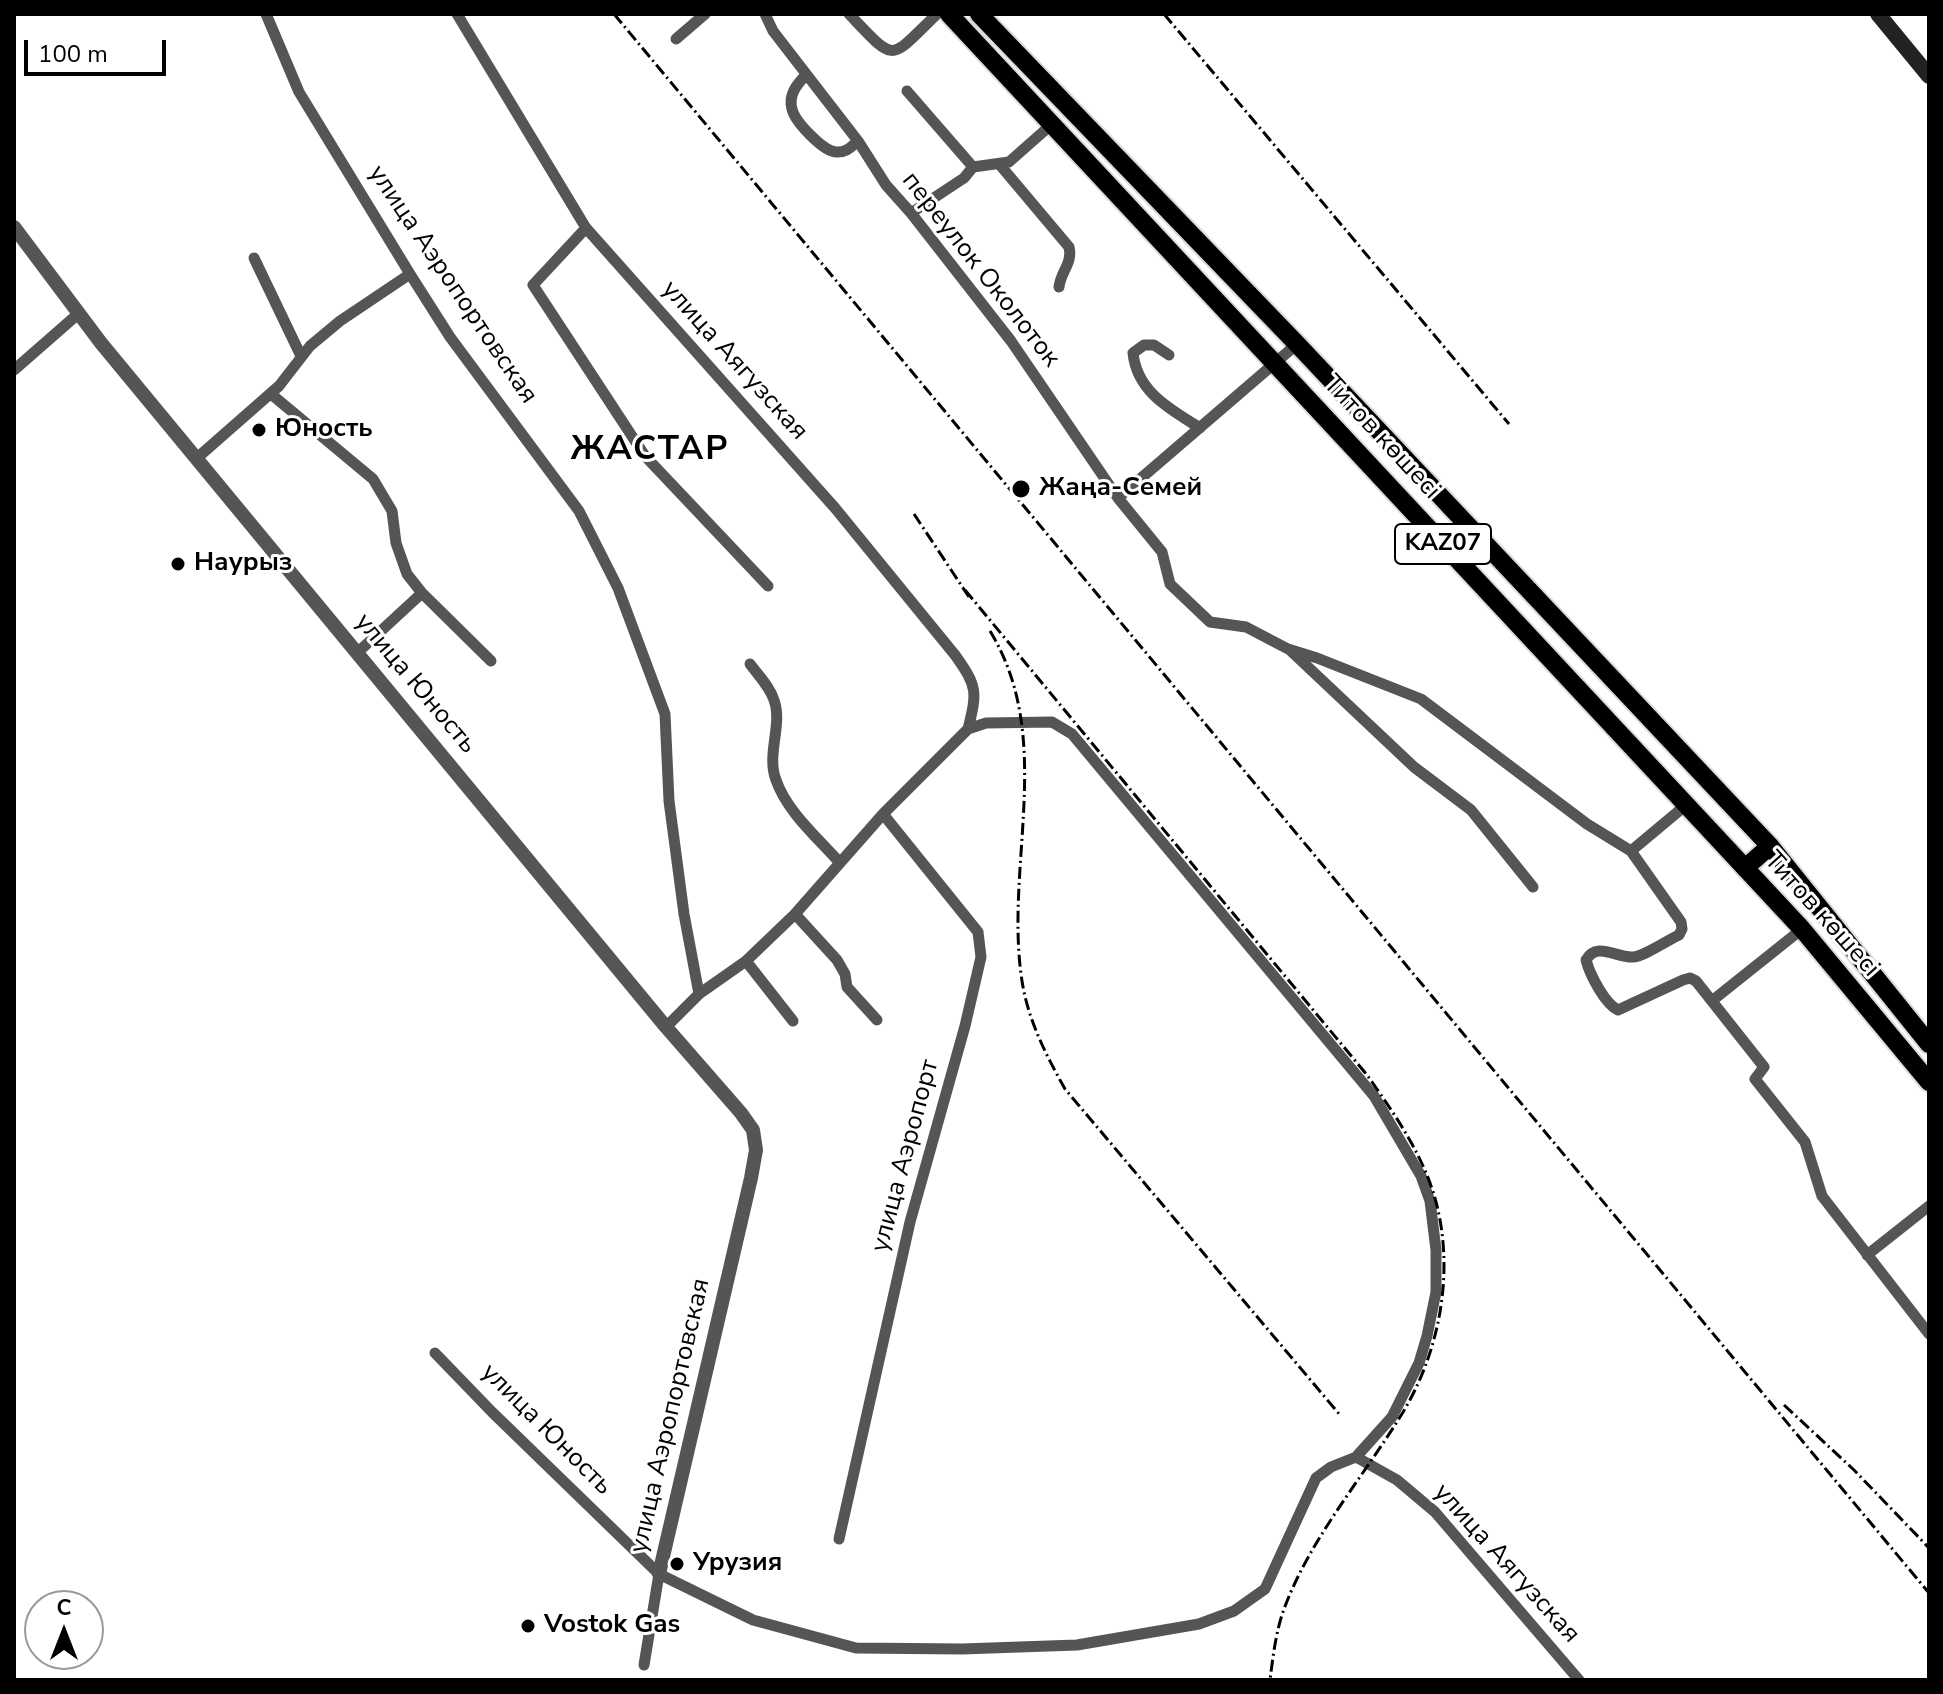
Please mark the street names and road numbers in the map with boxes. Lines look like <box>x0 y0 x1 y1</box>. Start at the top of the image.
street label: улица Аэропортовская <box>361 160 543 410</box>
street label: переулок Околоток <box>894 166 1066 374</box>
street label: улица Аягузская <box>654 275 814 447</box>
street label: Титов көшесі <box>1316 370 1446 506</box>
road number: KAZ07 <box>1395 524 1491 564</box>
street label: улица Юность <box>347 608 483 760</box>
street label: Титов көшесі <box>1757 846 1885 984</box>
street label: улица Аэропорт <box>865 1056 947 1256</box>
street label: улица Аэропортовская <box>624 1276 718 1556</box>
street label: улица Юность <box>474 1358 618 1502</box>
street label: улица Аягузская <box>1426 1478 1586 1650</box>

